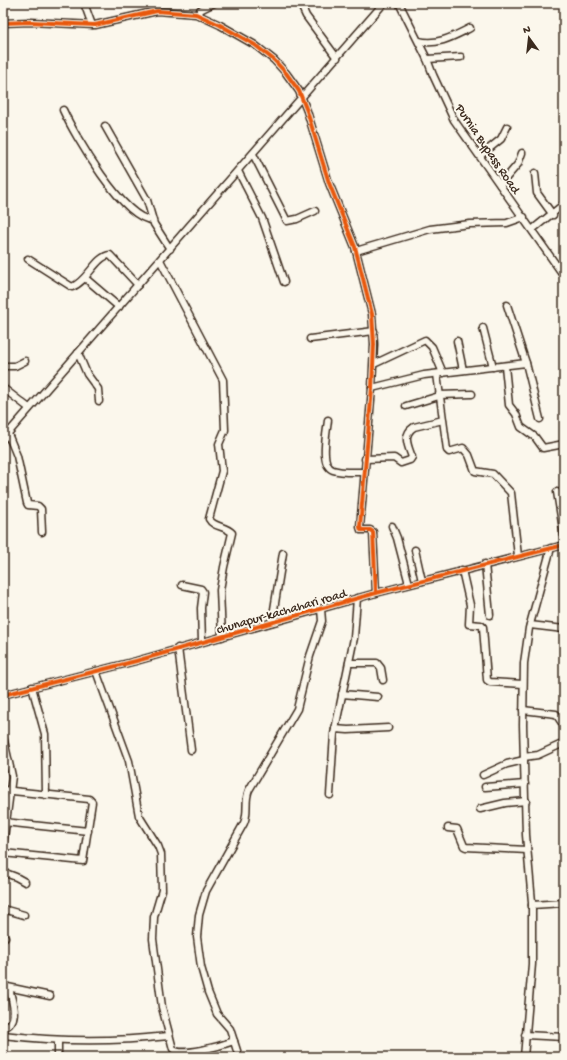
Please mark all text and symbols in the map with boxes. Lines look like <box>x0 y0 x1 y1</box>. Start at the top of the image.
north arrow <box>509 18 549 58</box>
text: N <box>522 24 532 37</box>
street label: Purnia Bypass Road <box>451 101 523 198</box>
street label: chunapur-kachahari road <box>215 586 350 638</box>

